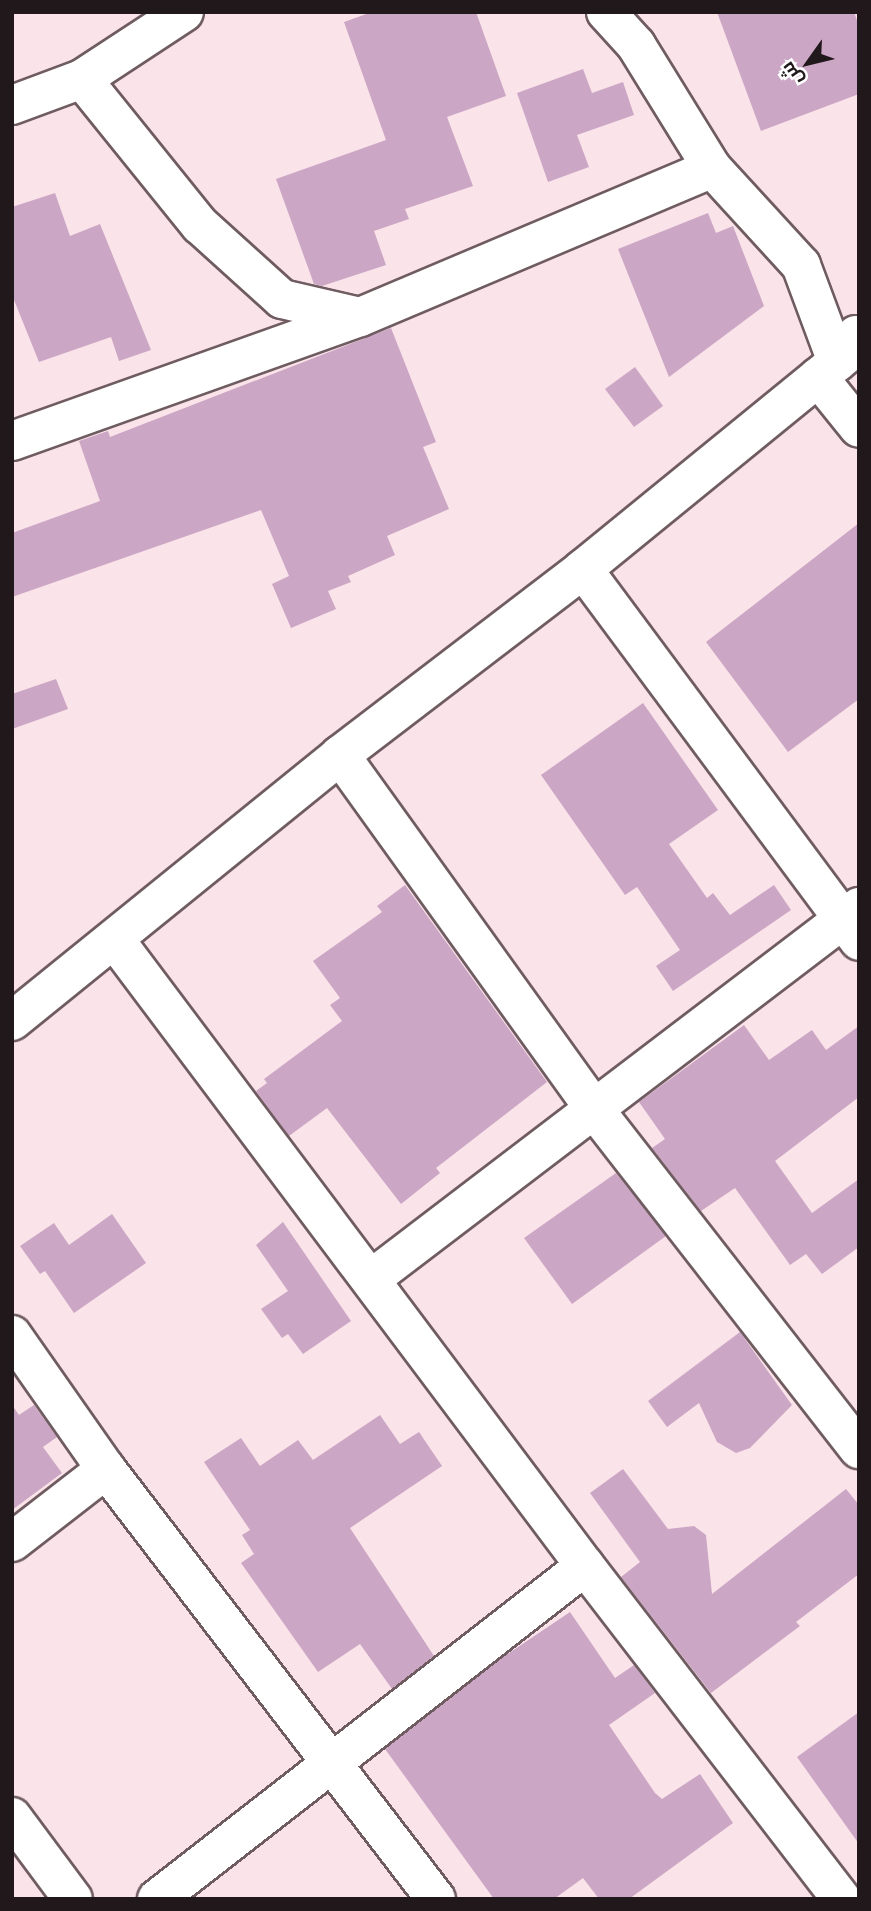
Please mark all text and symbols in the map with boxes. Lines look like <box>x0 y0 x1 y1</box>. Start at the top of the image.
north arrow <box>773 28 843 98</box>
text: ش <box>772 57 809 93</box>

